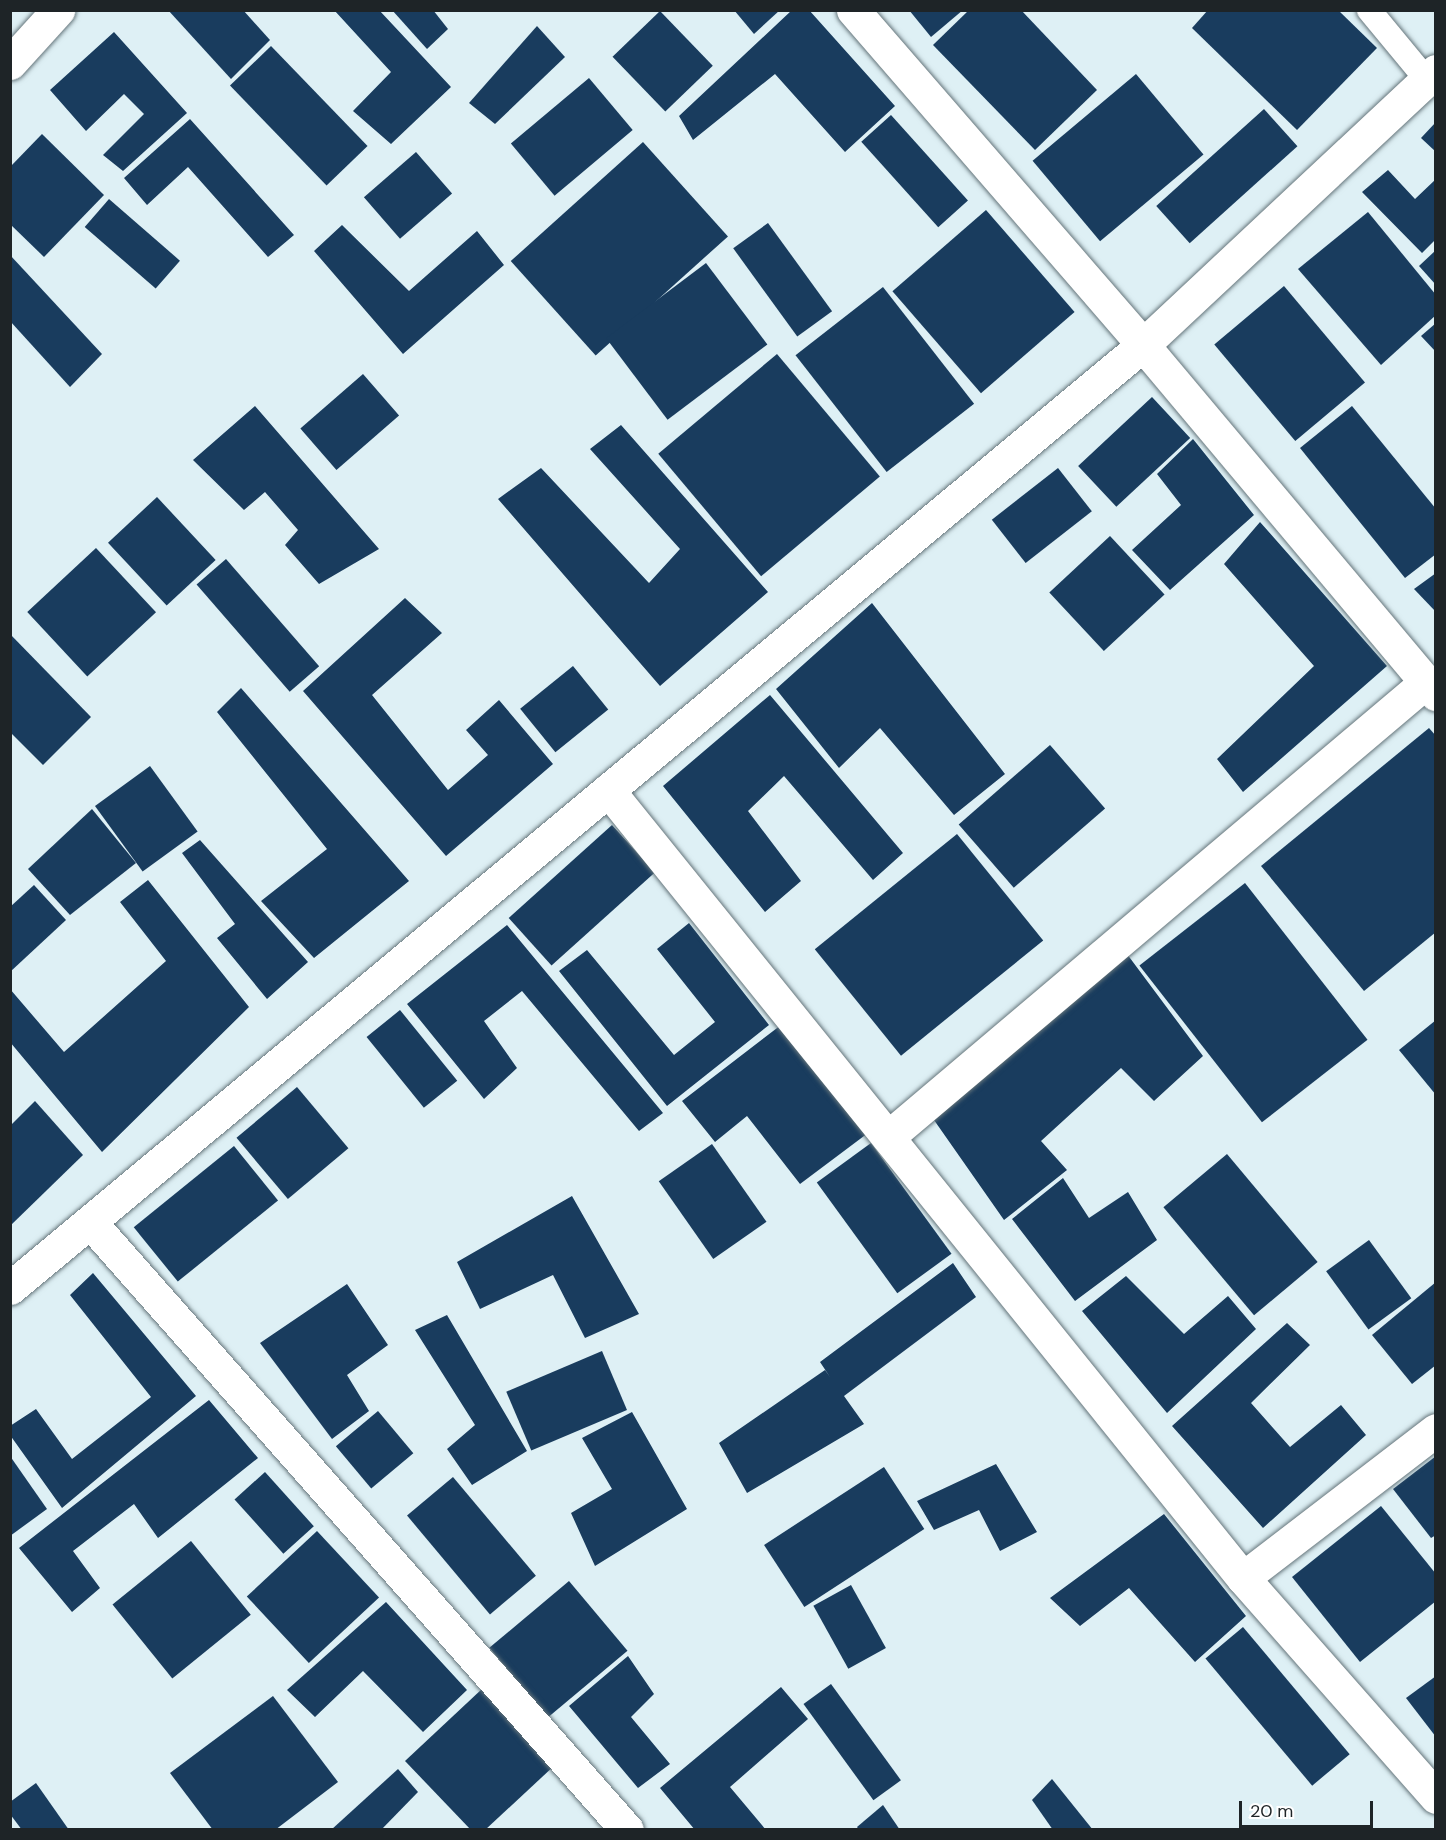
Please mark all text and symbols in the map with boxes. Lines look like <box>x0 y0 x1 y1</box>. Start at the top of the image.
scale bar <box>1242 1789 1376 1827</box>
text: 20 m <box>1250 1799 1293 1823</box>

